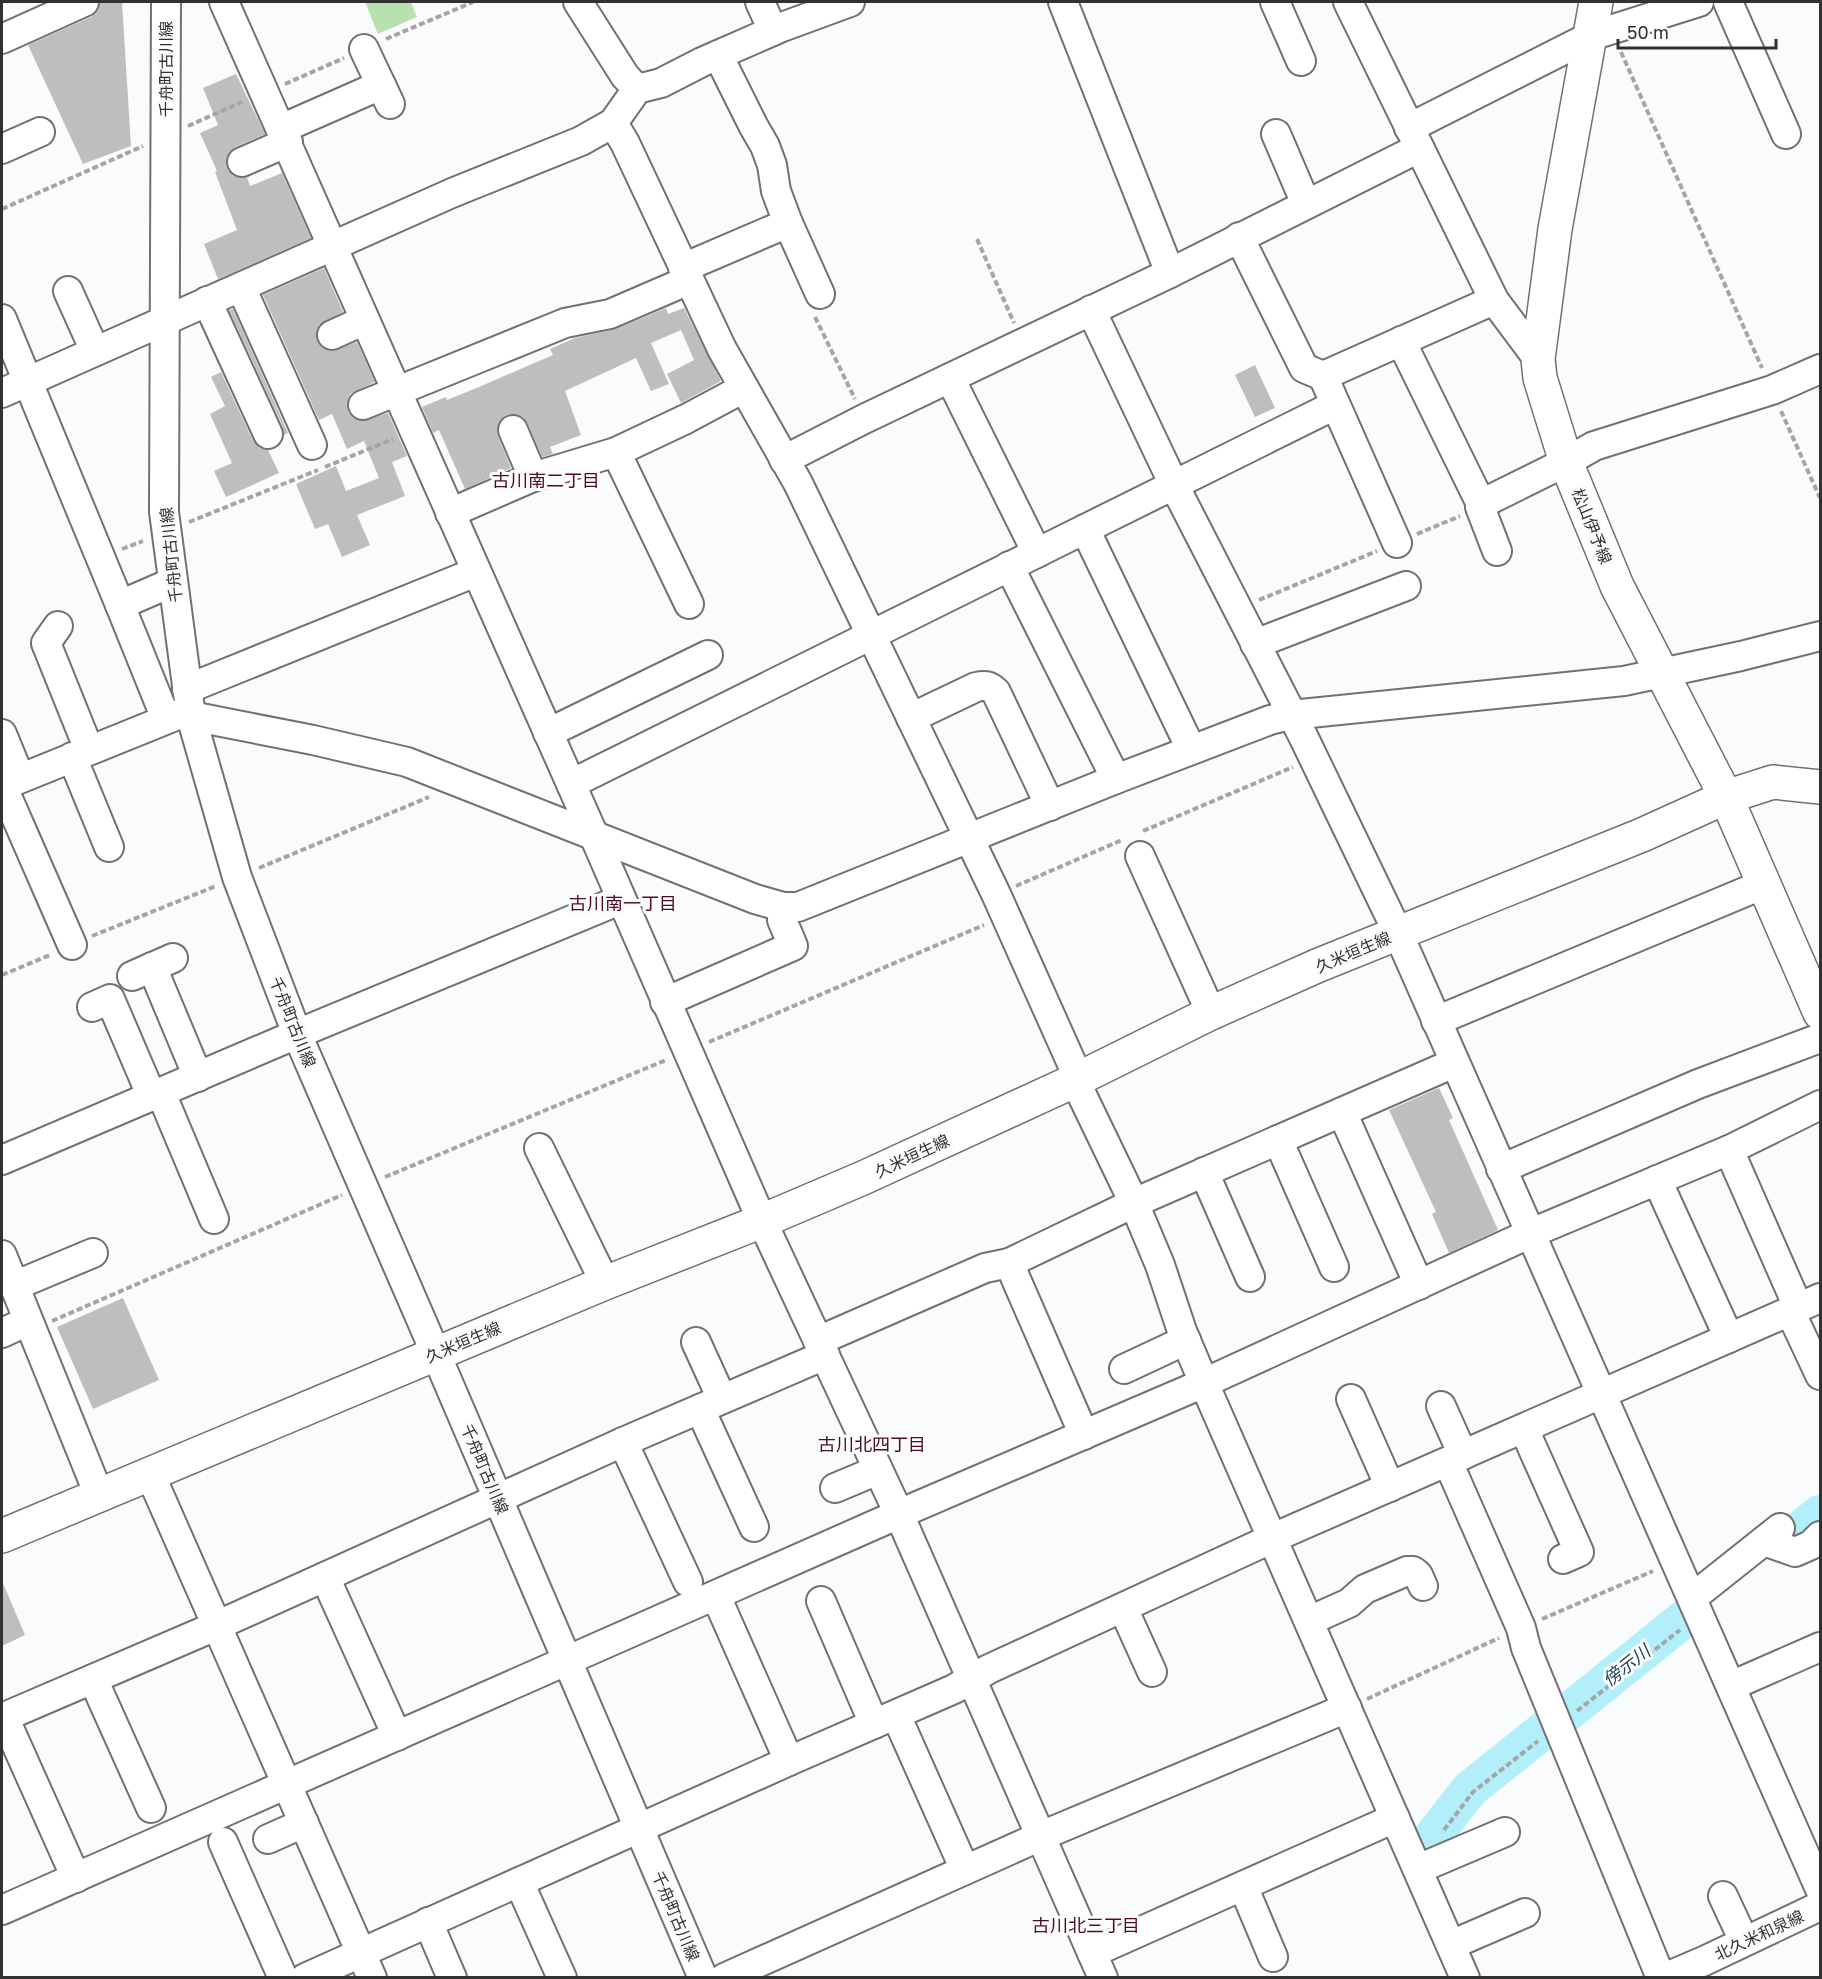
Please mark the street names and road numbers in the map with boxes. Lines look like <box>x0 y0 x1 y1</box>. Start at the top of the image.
street label: 千舟町古川線 <box>156 21 176 117</box>
street label: 松山伊予線 <box>1568 485 1616 567</box>
street label: 千舟町古川線 <box>156 506 186 604</box>
street label: 久米垣生線 <box>1312 927 1394 977</box>
street label: 千舟町古川線 <box>266 974 320 1070</box>
street label: 久米垣生線 <box>872 1130 952 1182</box>
street label: 久米垣生線 <box>422 1317 504 1367</box>
street label: 千舟町古川線 <box>457 1421 513 1517</box>
street label: 千舟町古川線 <box>648 1868 704 1964</box>
street label: 北久米和泉線 <box>1711 1906 1807 1964</box>

